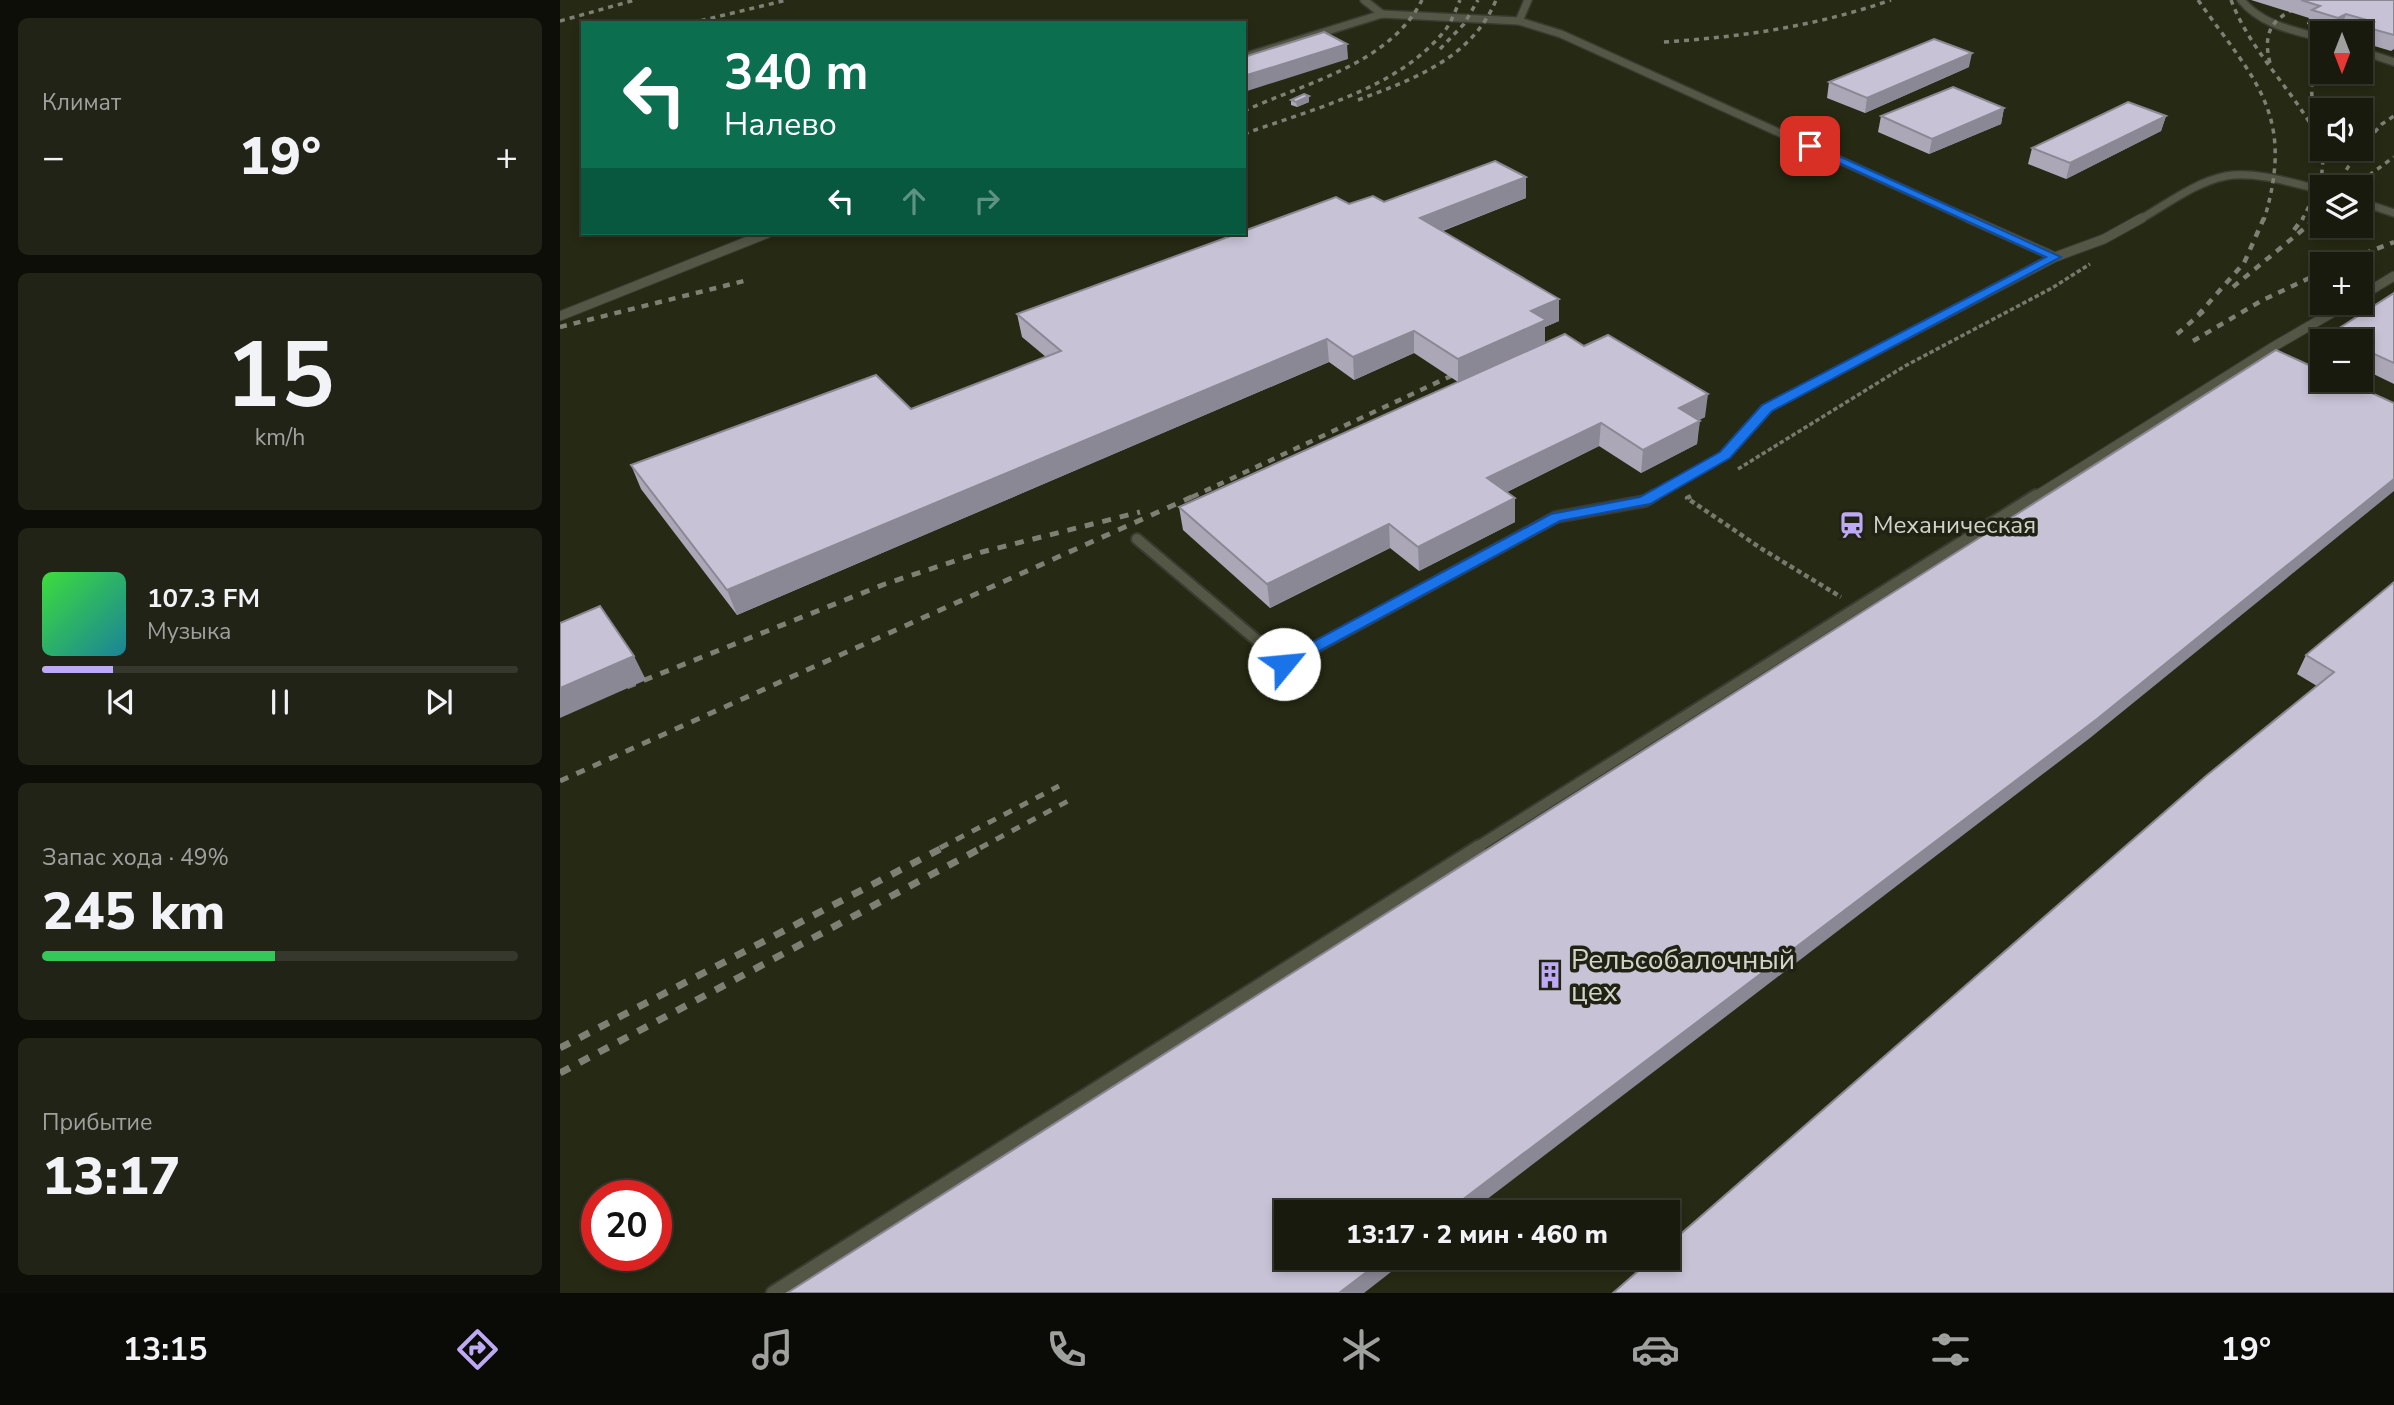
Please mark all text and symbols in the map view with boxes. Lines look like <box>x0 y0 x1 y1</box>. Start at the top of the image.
north arrow <box>2310 21 2373 84</box>
map controls <box>2310 21 2373 392</box>
text: 340 m <box>724 39 868 106</box>
icon: left <box>609 49 700 140</box>
text: Климат <box>42 87 121 118</box>
button: sound <box>2310 98 2373 161</box>
text: Налево <box>724 103 837 146</box>
pin <box>1780 116 1840 176</box>
text: 19° <box>239 121 321 192</box>
icon: arrive <box>1791 127 1829 165</box>
text: − <box>42 132 65 183</box>
text: + <box>495 132 518 183</box>
button: layers <box>2310 175 2373 238</box>
icon: left <box>822 182 860 220</box>
icon: ahead <box>895 182 933 220</box>
icon: right <box>968 182 1006 220</box>
button: + <box>2310 252 2373 315</box>
text: 15 <box>225 314 335 438</box>
button: − <box>2310 329 2373 392</box>
text: km/h <box>255 422 305 453</box>
place label: Механическая <box>1873 509 2036 541</box>
station icon: Механическая <box>1837 510 1867 540</box>
text: 107.3 FM <box>147 581 260 616</box>
text: Музыка <box>147 616 231 647</box>
position arrow <box>1247 627 1321 701</box>
icon: previous <box>102 683 140 721</box>
icon: pause <box>261 683 299 721</box>
icon: next <box>420 683 458 721</box>
text: Запас хода · 49% <box>42 842 229 873</box>
text: 245 km <box>42 876 225 947</box>
place label: Рельсобалочный цех <box>1571 941 1795 1011</box>
building icon: Рельсобалочный цех <box>1535 960 1565 990</box>
text: Прибытие <box>42 1107 152 1138</box>
text: 13:17 <box>42 1141 180 1212</box>
speed limit sign: 20 <box>581 1180 672 1271</box>
text: 13:17 · 2 мин · 460 m <box>1346 1217 1608 1252</box>
icon: directions <box>453 1325 502 1374</box>
icon: music <box>748 1325 797 1374</box>
icon: phone <box>1042 1325 1091 1374</box>
icon: climate <box>1337 1325 1386 1374</box>
icon: car <box>1631 1325 1680 1374</box>
icon: filters <box>1926 1325 1975 1374</box>
text: 13:15 <box>123 1328 208 1371</box>
text: 19° <box>2221 1328 2271 1371</box>

